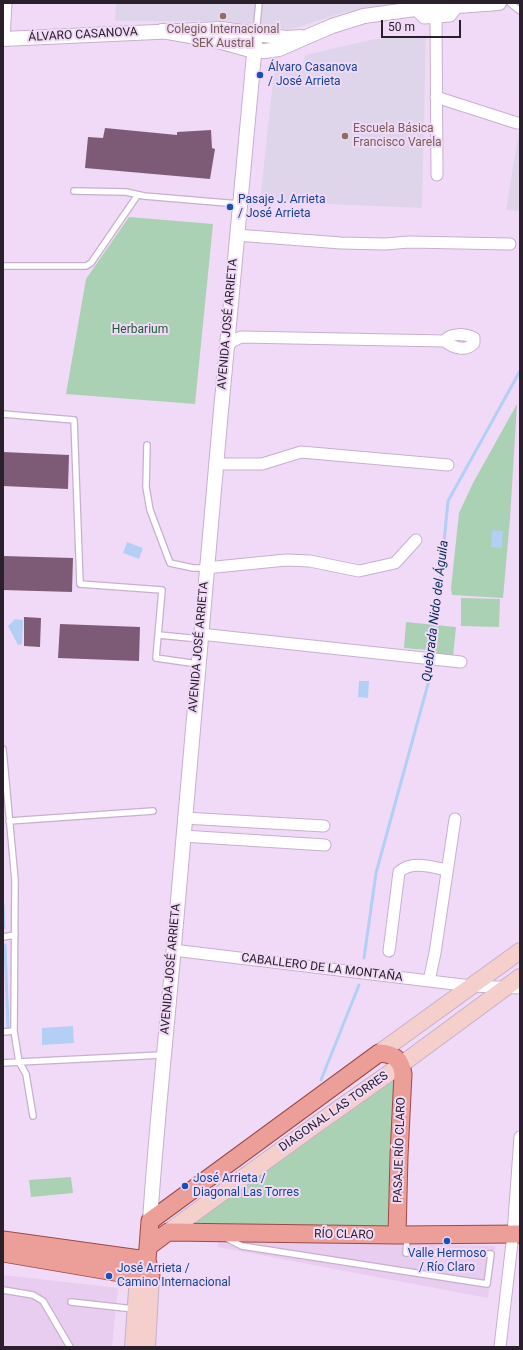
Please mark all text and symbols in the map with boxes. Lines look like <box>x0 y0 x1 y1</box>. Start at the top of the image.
marker: Colegio Internacional SEK Austral <box>218 11 228 21</box>
scale bar <box>383 12 463 38</box>
text: 50 m <box>388 20 415 34</box>
place label: Colegio Internacional SEK Austral <box>167 23 279 51</box>
street label: ÁLVARO CASANOVA <box>28 25 138 45</box>
place label: Álvaro Casanova / José Arrieta <box>268 61 357 89</box>
marker: Álvaro Casanova / José Arrieta <box>255 70 265 80</box>
place label: Escuela Básica Francisco Varela <box>353 122 442 150</box>
marker: Escuela Básica Francisco Varela <box>340 131 350 141</box>
place label: Pasaje J. Arrieta / José Arrieta <box>238 193 325 221</box>
marker: Pasaje J. Arrieta / José Arrieta <box>225 202 235 212</box>
street label: AVENIDA JOSÉ ARRIETA <box>215 258 241 390</box>
park label: Herbarium <box>112 323 168 337</box>
water label: Quebrada Nido del Águila <box>420 539 452 683</box>
street label: AVENIDA JOSÉ ARRIETA <box>186 581 212 713</box>
street label: AVENIDA JOSÉ ARRIETA <box>158 903 184 1035</box>
street label: CABALLERO DE LA MONTAÑA <box>240 951 404 985</box>
street label: DIAGONAL LAS TORRES <box>277 1069 391 1155</box>
street label: PASAJE RÍO CLARO <box>391 1097 409 1203</box>
place label: José Arrieta / Diagonal Las Torres <box>193 1172 299 1200</box>
marker: José Arrieta / Diagonal Las Torres <box>180 1181 190 1191</box>
street label: RÍO CLARO <box>314 1227 374 1243</box>
marker: Valle Hermoso / Río Claro <box>442 1236 452 1246</box>
place label: Valle Hermoso / Río Claro <box>408 1247 486 1275</box>
place label: José Arrieta / Camino Internacional <box>117 1262 231 1290</box>
marker: José Arrieta / Camino Internacional <box>104 1271 114 1281</box>

